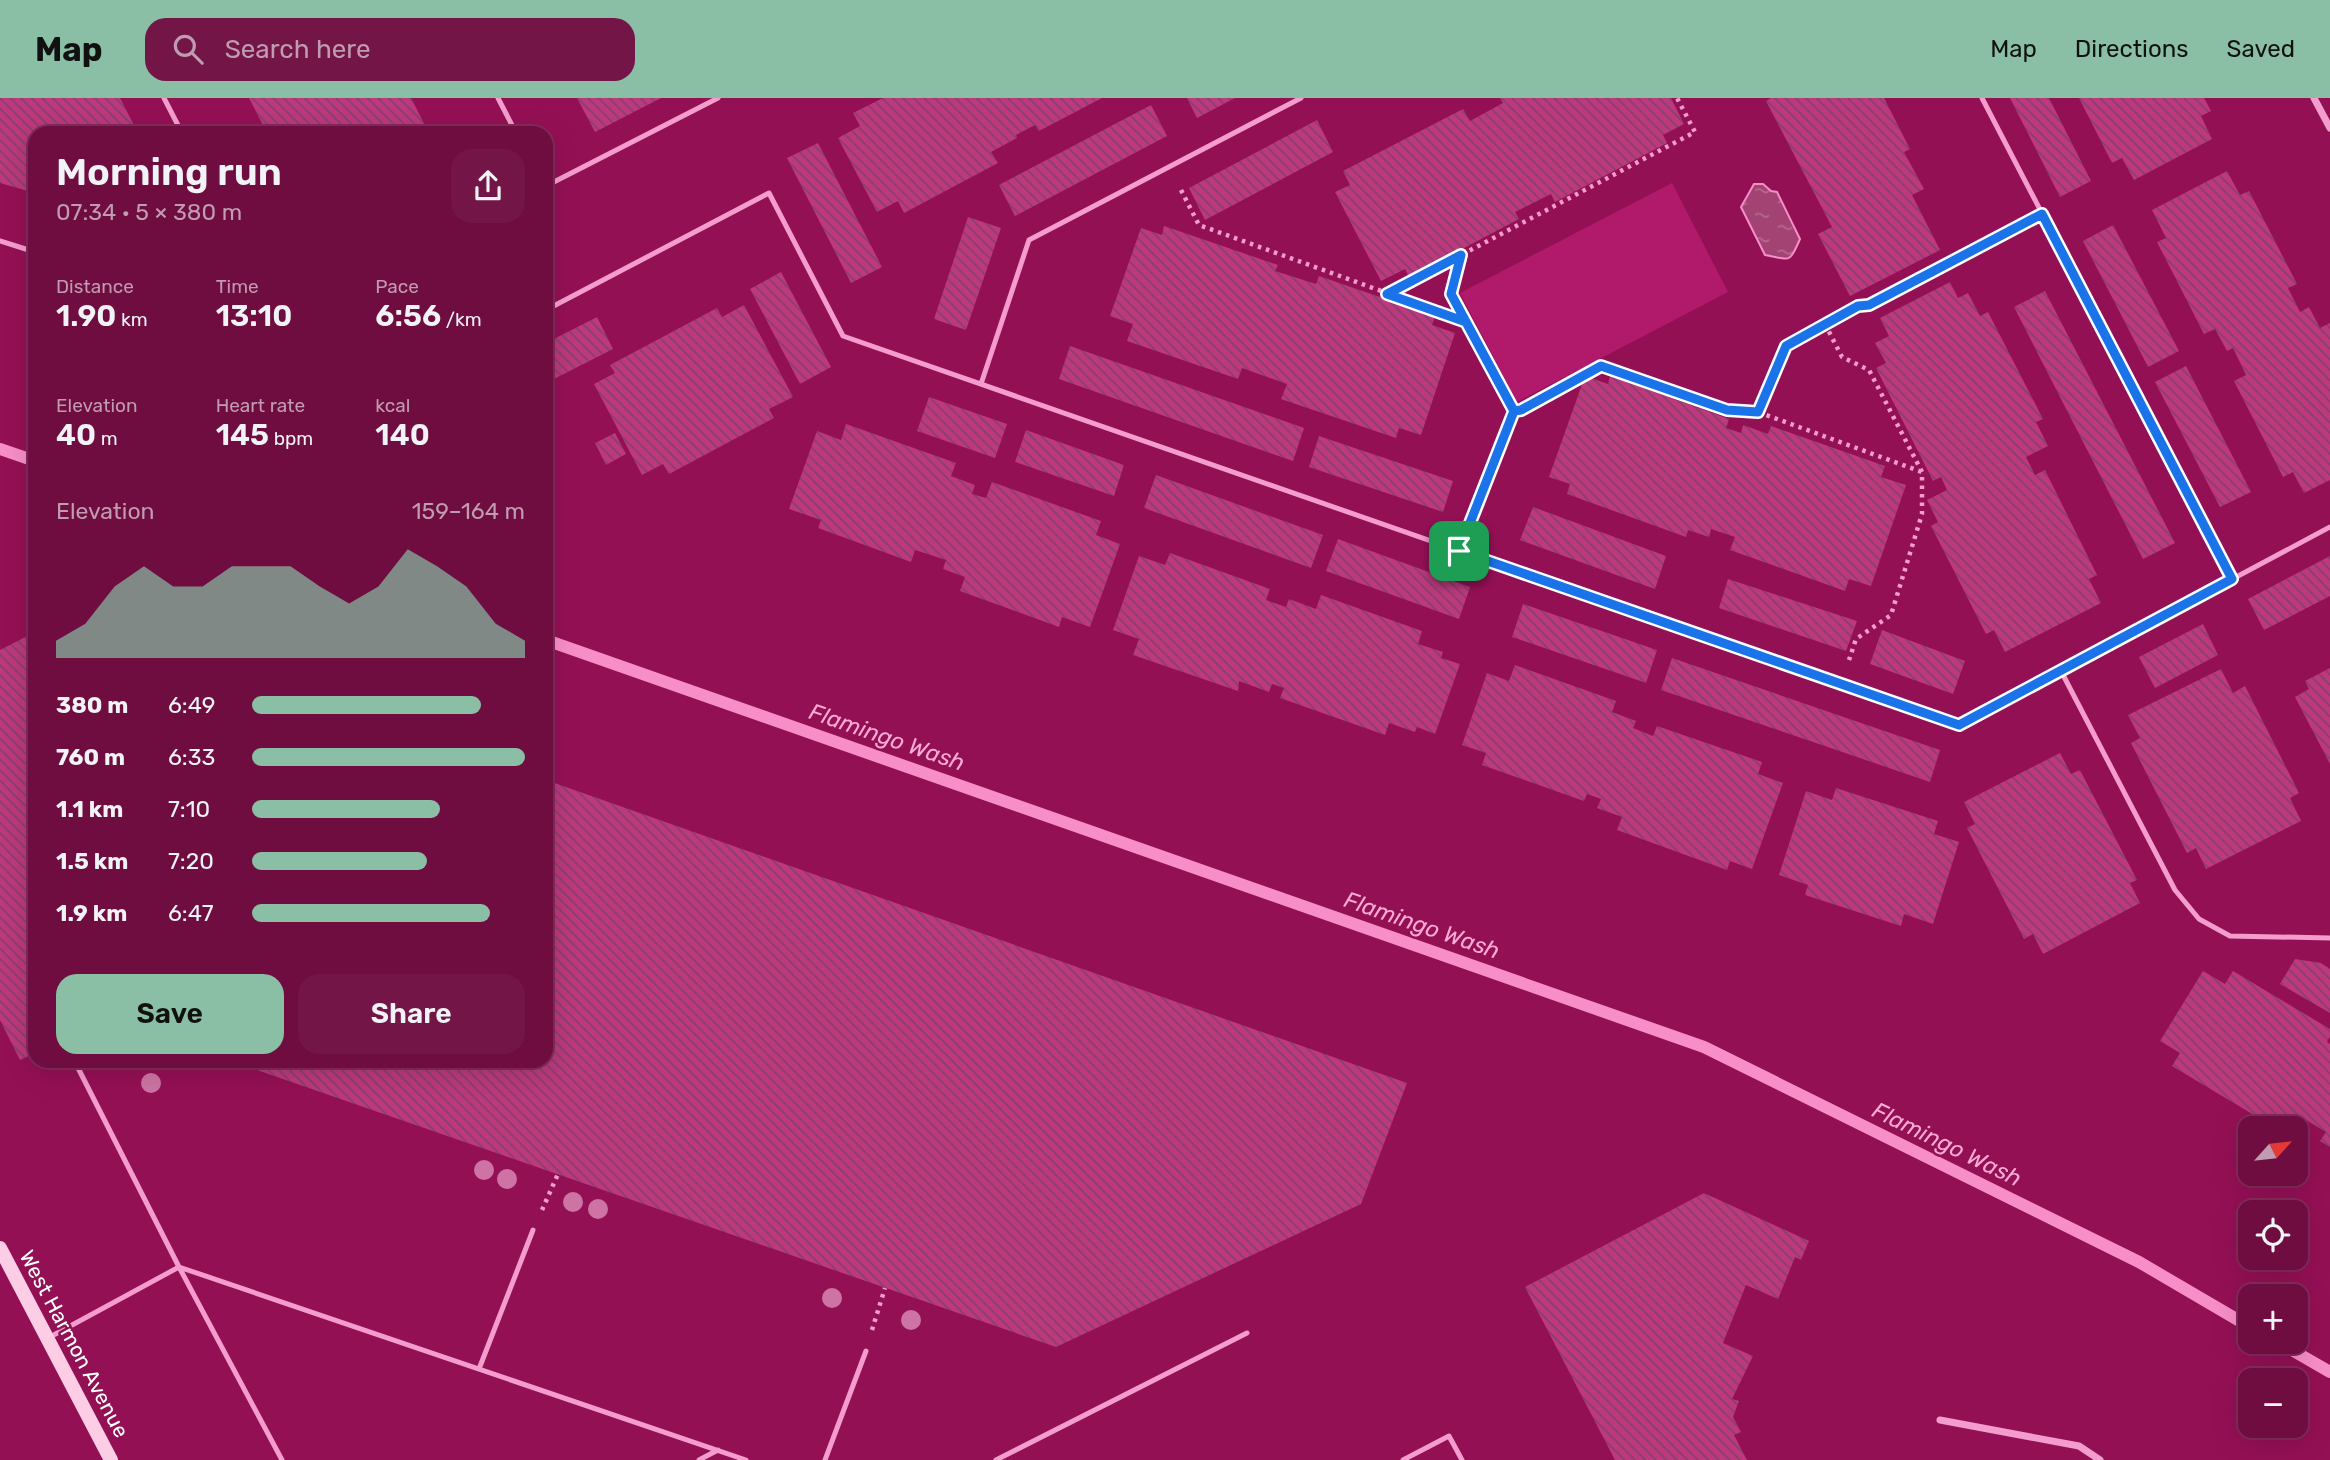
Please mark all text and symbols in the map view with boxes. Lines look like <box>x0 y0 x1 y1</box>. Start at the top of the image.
search box <box>145 18 635 81</box>
text: Map <box>35 30 103 69</box>
icon: search <box>169 30 207 68</box>
text: Search here <box>225 34 370 65</box>
text: Map <box>1990 35 2037 63</box>
text: Directions <box>2075 35 2188 63</box>
text: Saved <box>2226 35 2295 63</box>
text: Morning run <box>56 149 282 195</box>
button: share <box>451 149 525 223</box>
text: 07:34 · 5 × 380 m <box>56 198 242 226</box>
text: Distance <box>56 275 134 298</box>
text: Time <box>216 275 259 298</box>
text: Pace <box>375 275 419 298</box>
text: 1.90 <box>56 298 116 334</box>
text: 13:10 <box>216 298 292 334</box>
text: 6:56 <box>375 298 441 334</box>
text: km <box>116 308 148 331</box>
text: /km <box>441 308 482 331</box>
text: Elevation <box>56 394 137 417</box>
text: Heart rate <box>216 394 305 417</box>
text: kcal <box>375 394 410 417</box>
text: 40 <box>56 417 96 453</box>
text: 145 <box>216 417 269 453</box>
text: 140 <box>375 417 430 453</box>
text: m <box>96 427 118 450</box>
text: bpm <box>269 427 313 450</box>
text: Elevation <box>56 497 155 525</box>
text: 159–164 m <box>412 497 525 525</box>
pin <box>1429 521 1489 581</box>
icon: arrive <box>1440 532 1478 570</box>
text: 380 m <box>56 691 128 719</box>
text: 6:49 <box>168 691 216 719</box>
water label: Flamingo Wash <box>806 697 968 777</box>
text: 760 m <box>56 743 125 771</box>
text: 6:33 <box>168 743 215 771</box>
text: 1.1 km <box>56 795 123 823</box>
text: 7:10 <box>168 795 210 823</box>
text: 1.5 km <box>56 847 128 875</box>
text: 7:20 <box>168 847 214 875</box>
water label: Flamingo Wash <box>1341 885 1503 965</box>
text: 1.9 km <box>56 899 127 927</box>
text: 6:47 <box>168 899 213 927</box>
button: Save <box>56 974 284 1054</box>
button: Share <box>298 974 525 1054</box>
water label: Flamingo Wash <box>1868 1096 2026 1192</box>
north arrow <box>2238 1116 2308 1186</box>
map controls <box>2238 1116 2308 1438</box>
button: locate <box>2238 1200 2308 1270</box>
street label: West Harmon Avenue <box>14 1246 134 1442</box>
button: + <box>2238 1284 2308 1354</box>
button: − <box>2238 1368 2308 1438</box>

